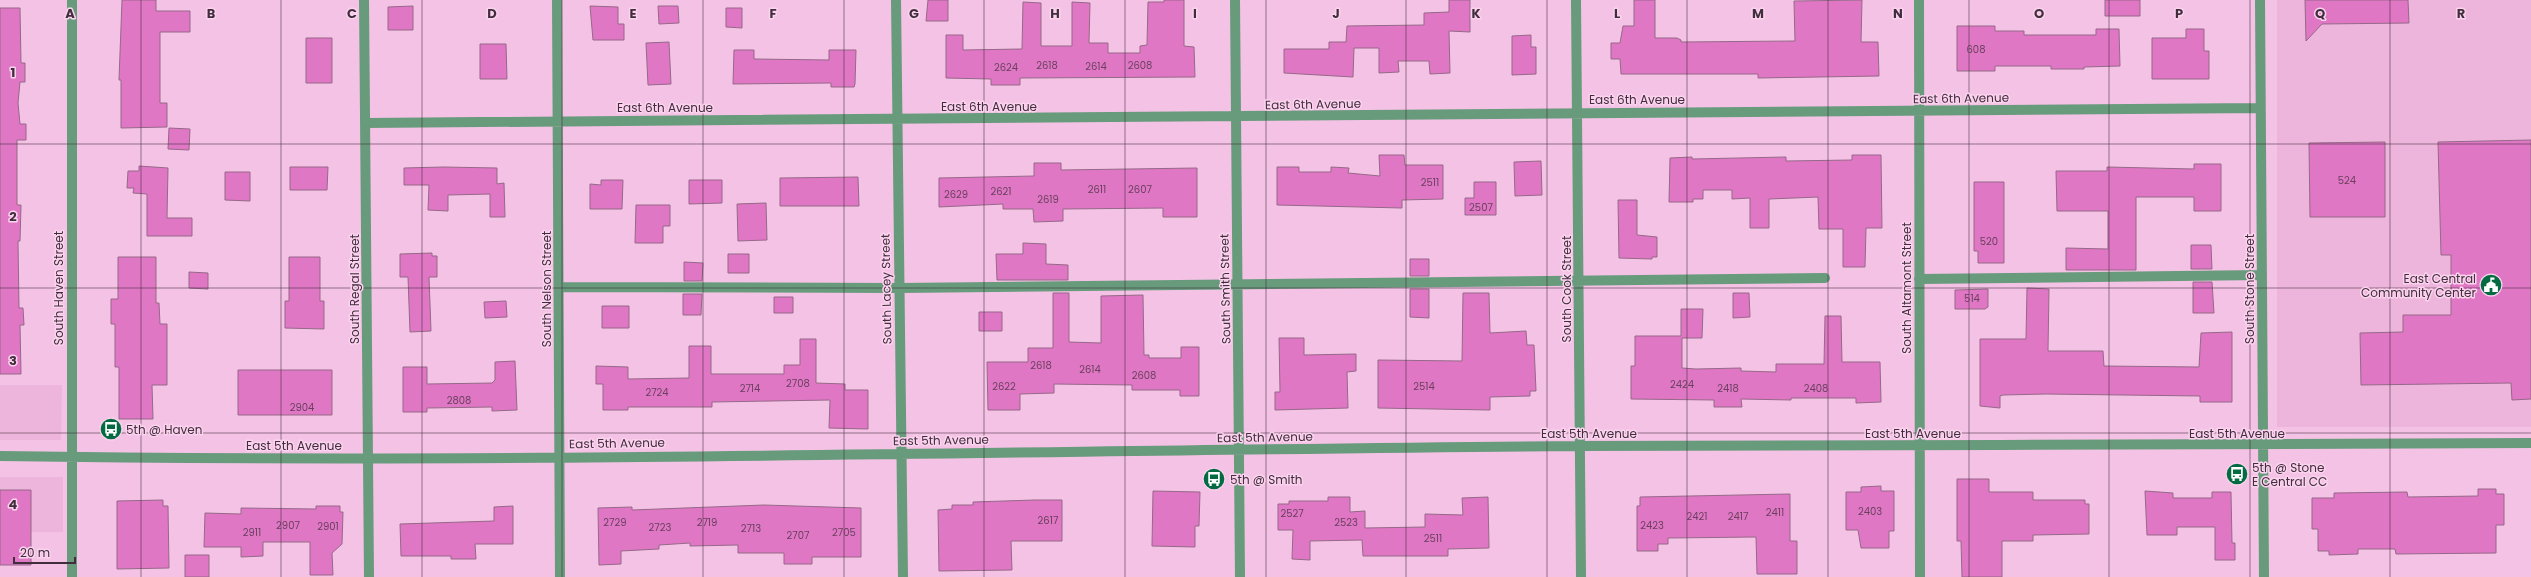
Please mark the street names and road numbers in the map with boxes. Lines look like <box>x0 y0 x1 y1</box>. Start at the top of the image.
street label: East 6th Avenue <box>1913 89 2009 107</box>
street label: East 6th Avenue <box>1589 91 1685 108</box>
street label: East 6th Avenue <box>1265 95 1361 113</box>
street label: East 6th Avenue <box>941 98 1037 115</box>
street label: East 6th Avenue <box>617 99 713 116</box>
street label: South Altamont Street <box>1898 222 1915 354</box>
street label: South Haven Street <box>50 231 67 345</box>
street label: South Nelson Street <box>538 231 555 347</box>
street label: South Lacey Street <box>877 233 895 345</box>
street label: South Regal Street <box>346 234 363 344</box>
street label: South Smith Street <box>1216 234 1234 344</box>
street label: South Stone Street <box>2241 234 2258 344</box>
street label: South Cook Street <box>1558 236 1575 342</box>
street label: East 5th Avenue <box>1541 425 1637 442</box>
street label: East 5th Avenue <box>1865 425 1961 442</box>
street label: East 5th Avenue <box>2189 425 2285 442</box>
street label: East 5th Avenue <box>1217 428 1313 446</box>
street label: East 5th Avenue <box>893 431 989 449</box>
street label: East 5th Avenue <box>569 434 665 452</box>
street label: East 5th Avenue <box>246 437 342 454</box>

